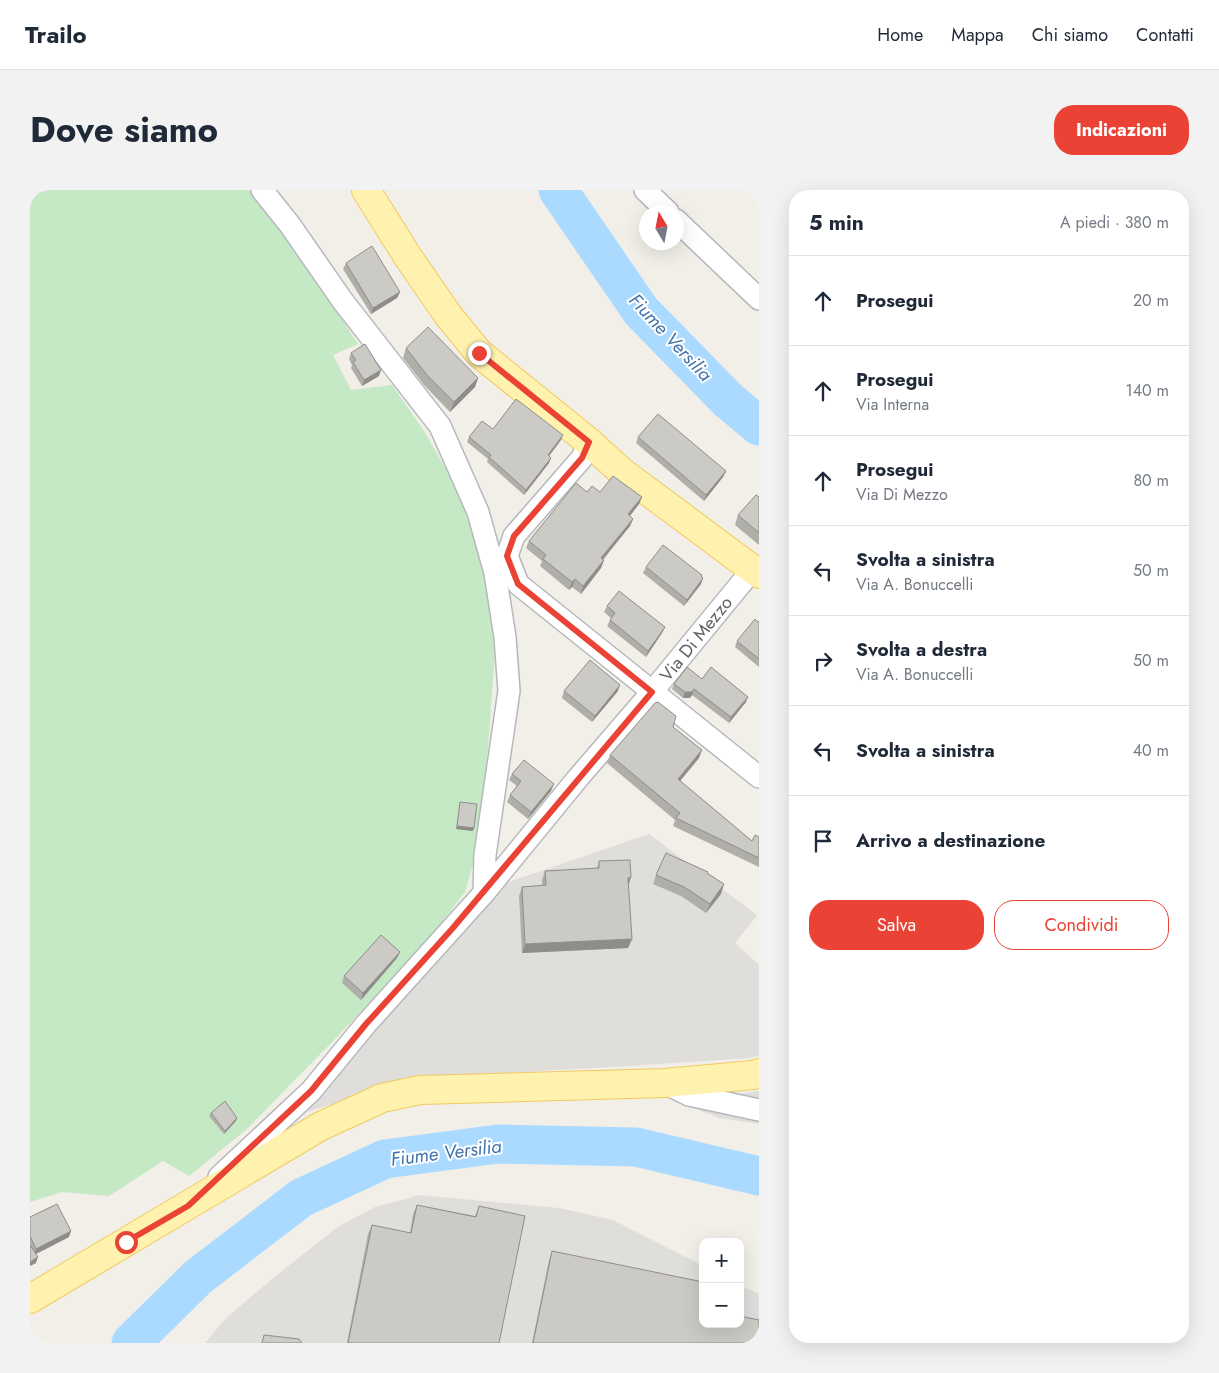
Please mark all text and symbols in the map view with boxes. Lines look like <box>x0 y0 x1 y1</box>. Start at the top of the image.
text: Trailo <box>25 17 87 52</box>
text: Home <box>877 22 923 48</box>
text: Mappa <box>951 22 1004 48</box>
text: Chi siamo <box>1032 22 1108 48</box>
text: Contatti <box>1136 22 1194 48</box>
text: Dove siamo <box>30 105 218 155</box>
button: Indicazioni <box>1054 105 1189 155</box>
north arrow <box>639 205 684 250</box>
text: 5 min <box>809 208 864 238</box>
text: A piedi · 380 m <box>1060 211 1169 234</box>
water label: Fiume Versilia <box>623 287 719 388</box>
icon: ahead <box>809 287 837 315</box>
text: Prosegui <box>856 287 934 314</box>
text: 20 m <box>1133 289 1169 312</box>
route end <box>468 342 491 365</box>
text: Prosegui <box>856 366 934 393</box>
icon: ahead <box>809 377 837 405</box>
text: 140 m <box>1126 379 1169 402</box>
text: Via Interna <box>856 393 929 416</box>
text: Prosegui <box>856 456 934 483</box>
icon: ahead <box>809 467 837 495</box>
text: 80 m <box>1133 469 1169 492</box>
text: Via Di Mezzo <box>856 483 948 506</box>
text: Svolta a sinistra <box>856 546 995 573</box>
icon: left <box>809 557 837 585</box>
text: 50 m <box>1133 559 1169 582</box>
text: Via A. Bonuccelli <box>856 573 973 596</box>
street label: Via Di Mezzo <box>653 591 739 687</box>
text: Svolta a destra <box>856 636 987 663</box>
icon: right <box>809 647 837 675</box>
text: 50 m <box>1133 649 1169 672</box>
text: Via A. Bonuccelli <box>856 663 973 686</box>
icon: left <box>809 737 837 765</box>
text: Svolta a sinistra <box>856 737 995 764</box>
text: 40 m <box>1133 739 1169 762</box>
icon: arrive <box>809 827 837 855</box>
text: Arrivo a destinazione <box>856 827 1045 854</box>
button: Salva <box>809 900 984 950</box>
button: Condividi <box>994 900 1169 950</box>
water label: Fiume Versilia <box>389 1132 504 1173</box>
route start <box>115 1231 138 1254</box>
map controls <box>699 1238 744 1328</box>
button: + <box>699 1238 744 1283</box>
button: − <box>699 1283 744 1328</box>

